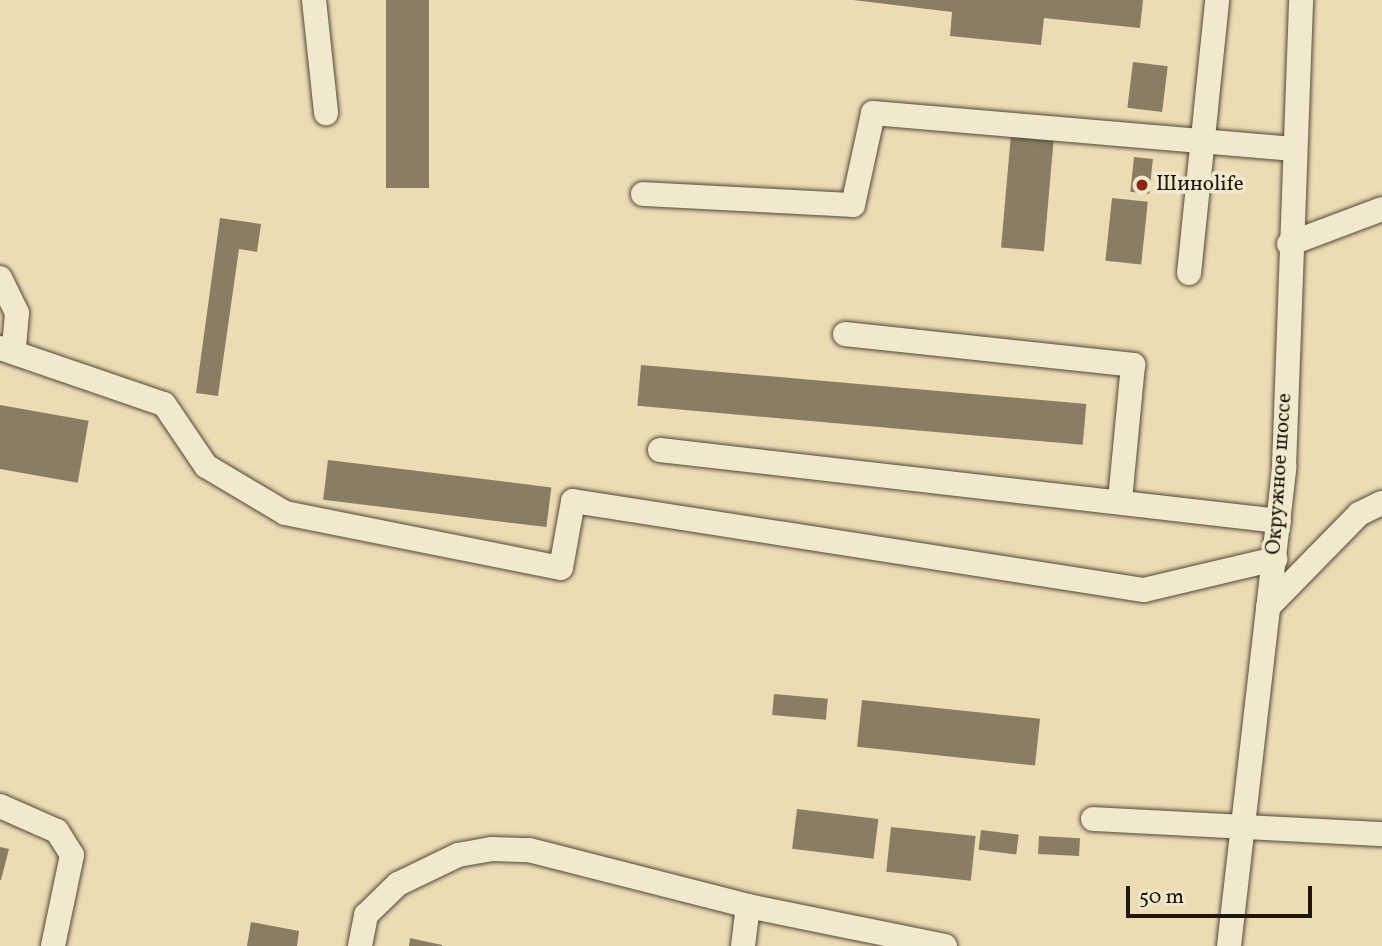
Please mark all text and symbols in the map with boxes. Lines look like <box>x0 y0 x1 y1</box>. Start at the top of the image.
place label: Шиноlife <box>1156 172 1244 198</box>
marker: Шиноlife <box>1134 177 1150 193</box>
street label: Окружное шоссе <box>1262 392 1298 556</box>
scale bar <box>1130 872 1316 916</box>
text: 50 m <box>1139 883 1184 912</box>

